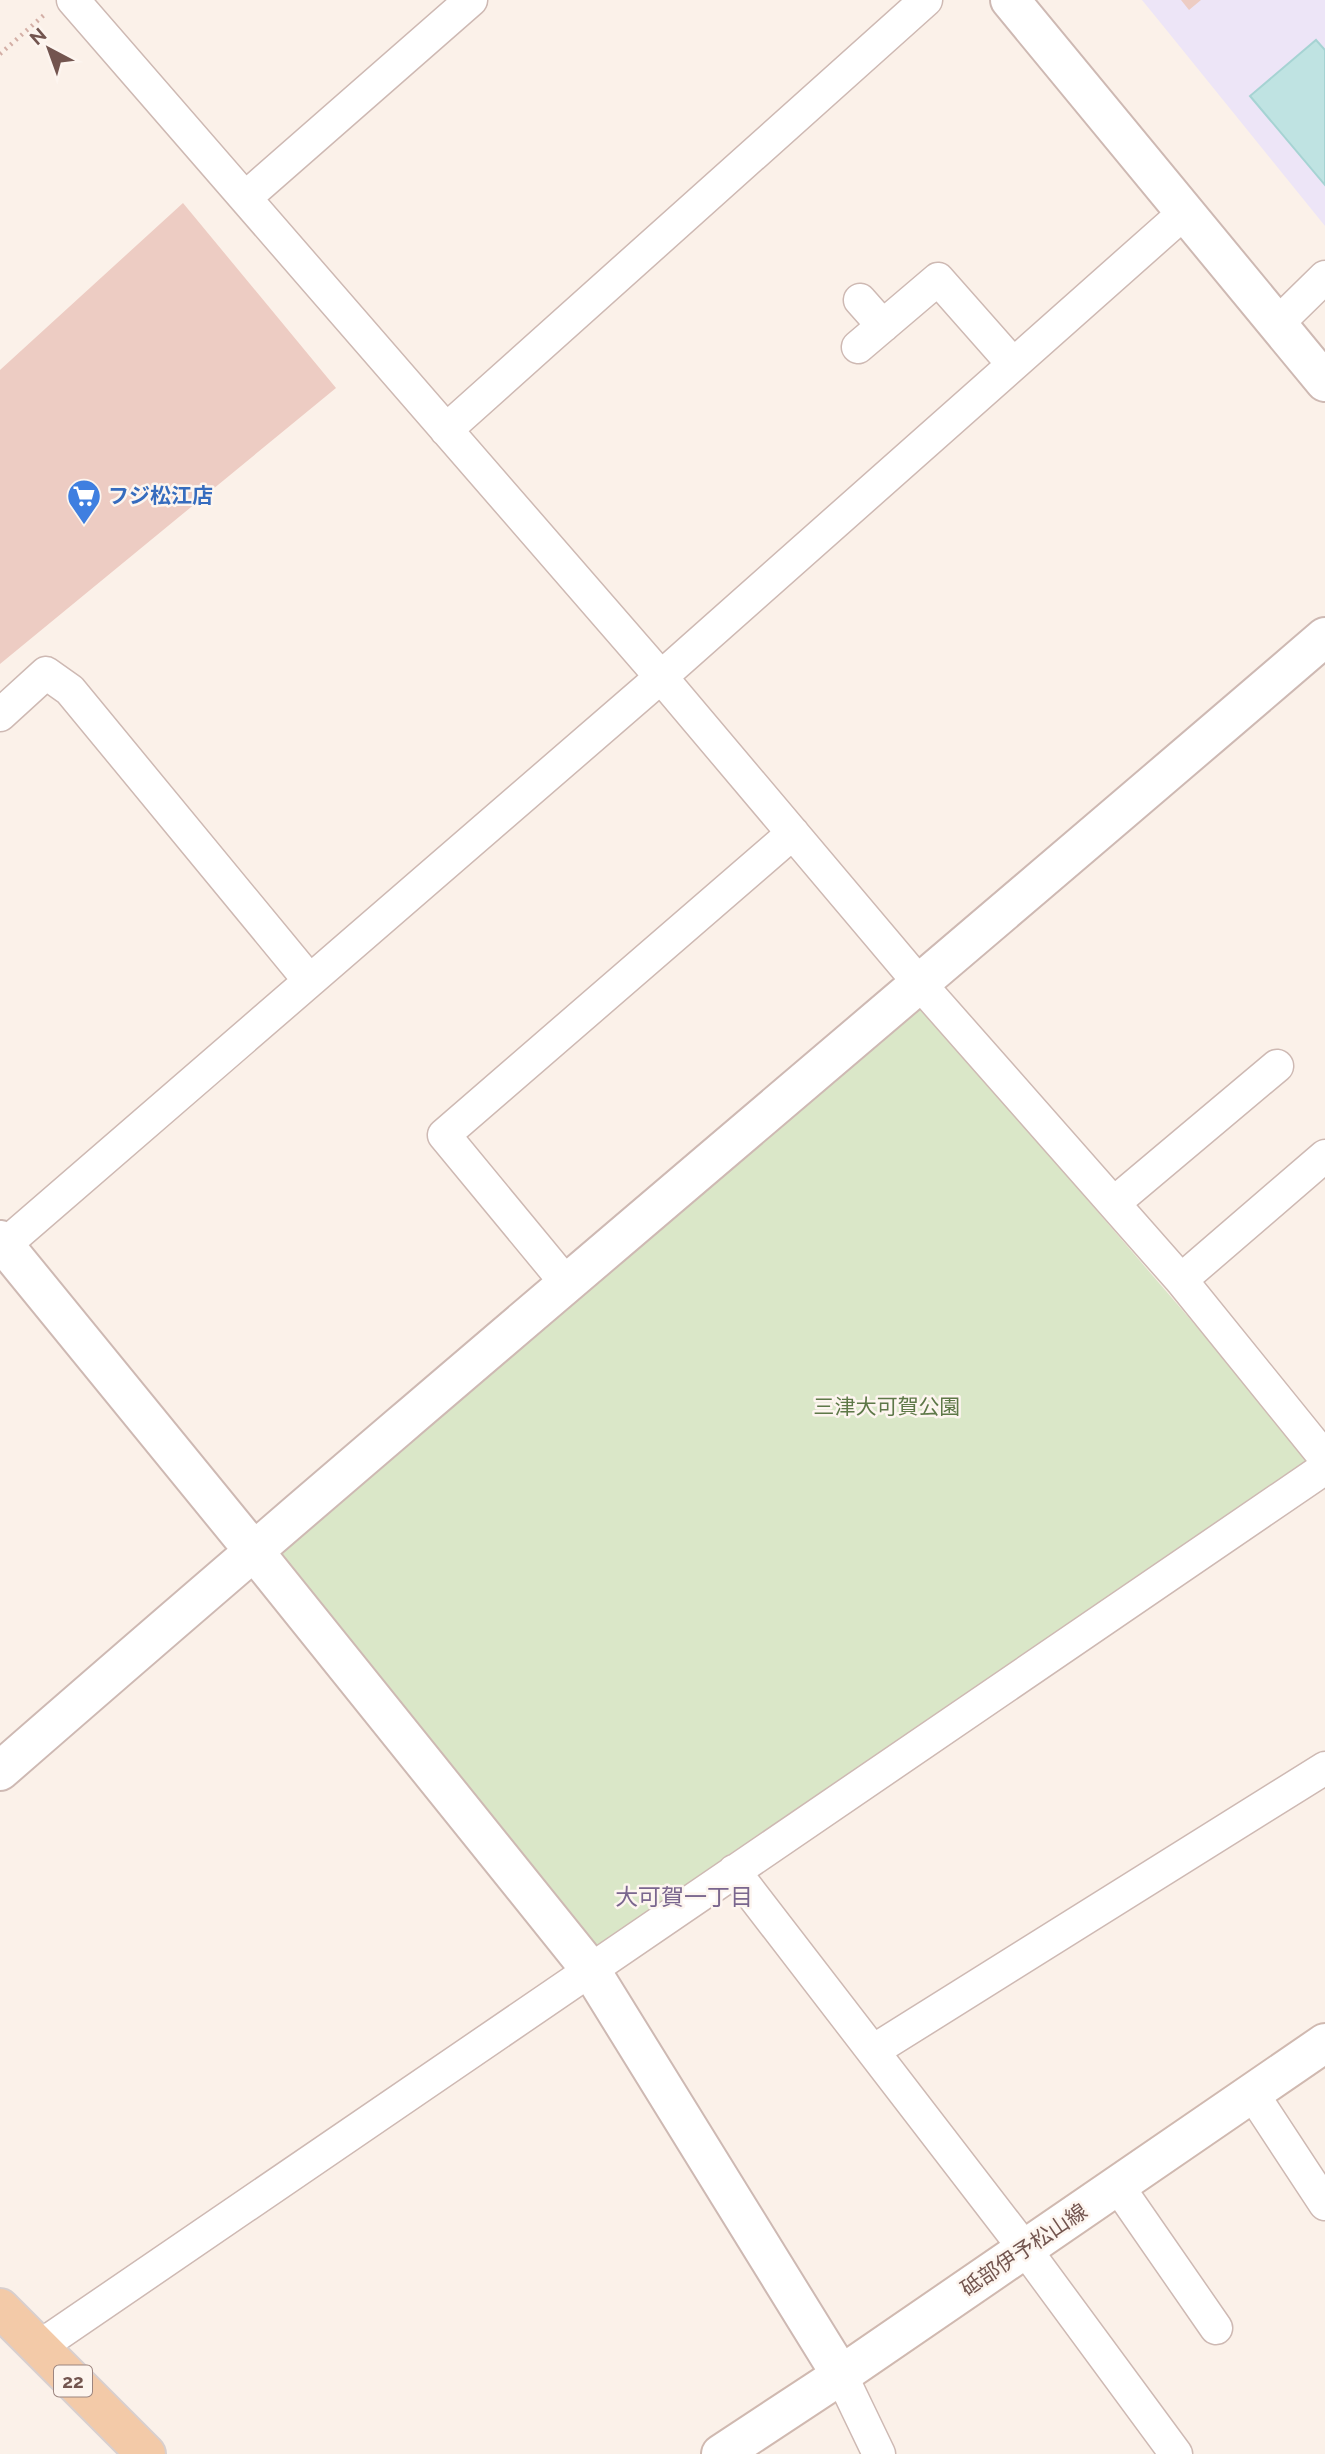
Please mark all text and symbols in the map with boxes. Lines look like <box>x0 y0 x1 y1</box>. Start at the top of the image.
north arrow <box>14 14 84 84</box>
text: N <box>25 23 51 49</box>
supermarket icon: フジ松江店 <box>65 477 103 526</box>
place label: フジ松江店 <box>108 483 213 508</box>
park label: 三津大可賀公園 <box>814 1394 961 1419</box>
district label: 大可賀一丁目 <box>615 1883 753 1910</box>
street label: 砥部伊予松山線 <box>956 2198 1092 2301</box>
road number: 22 <box>54 2366 92 2396</box>

